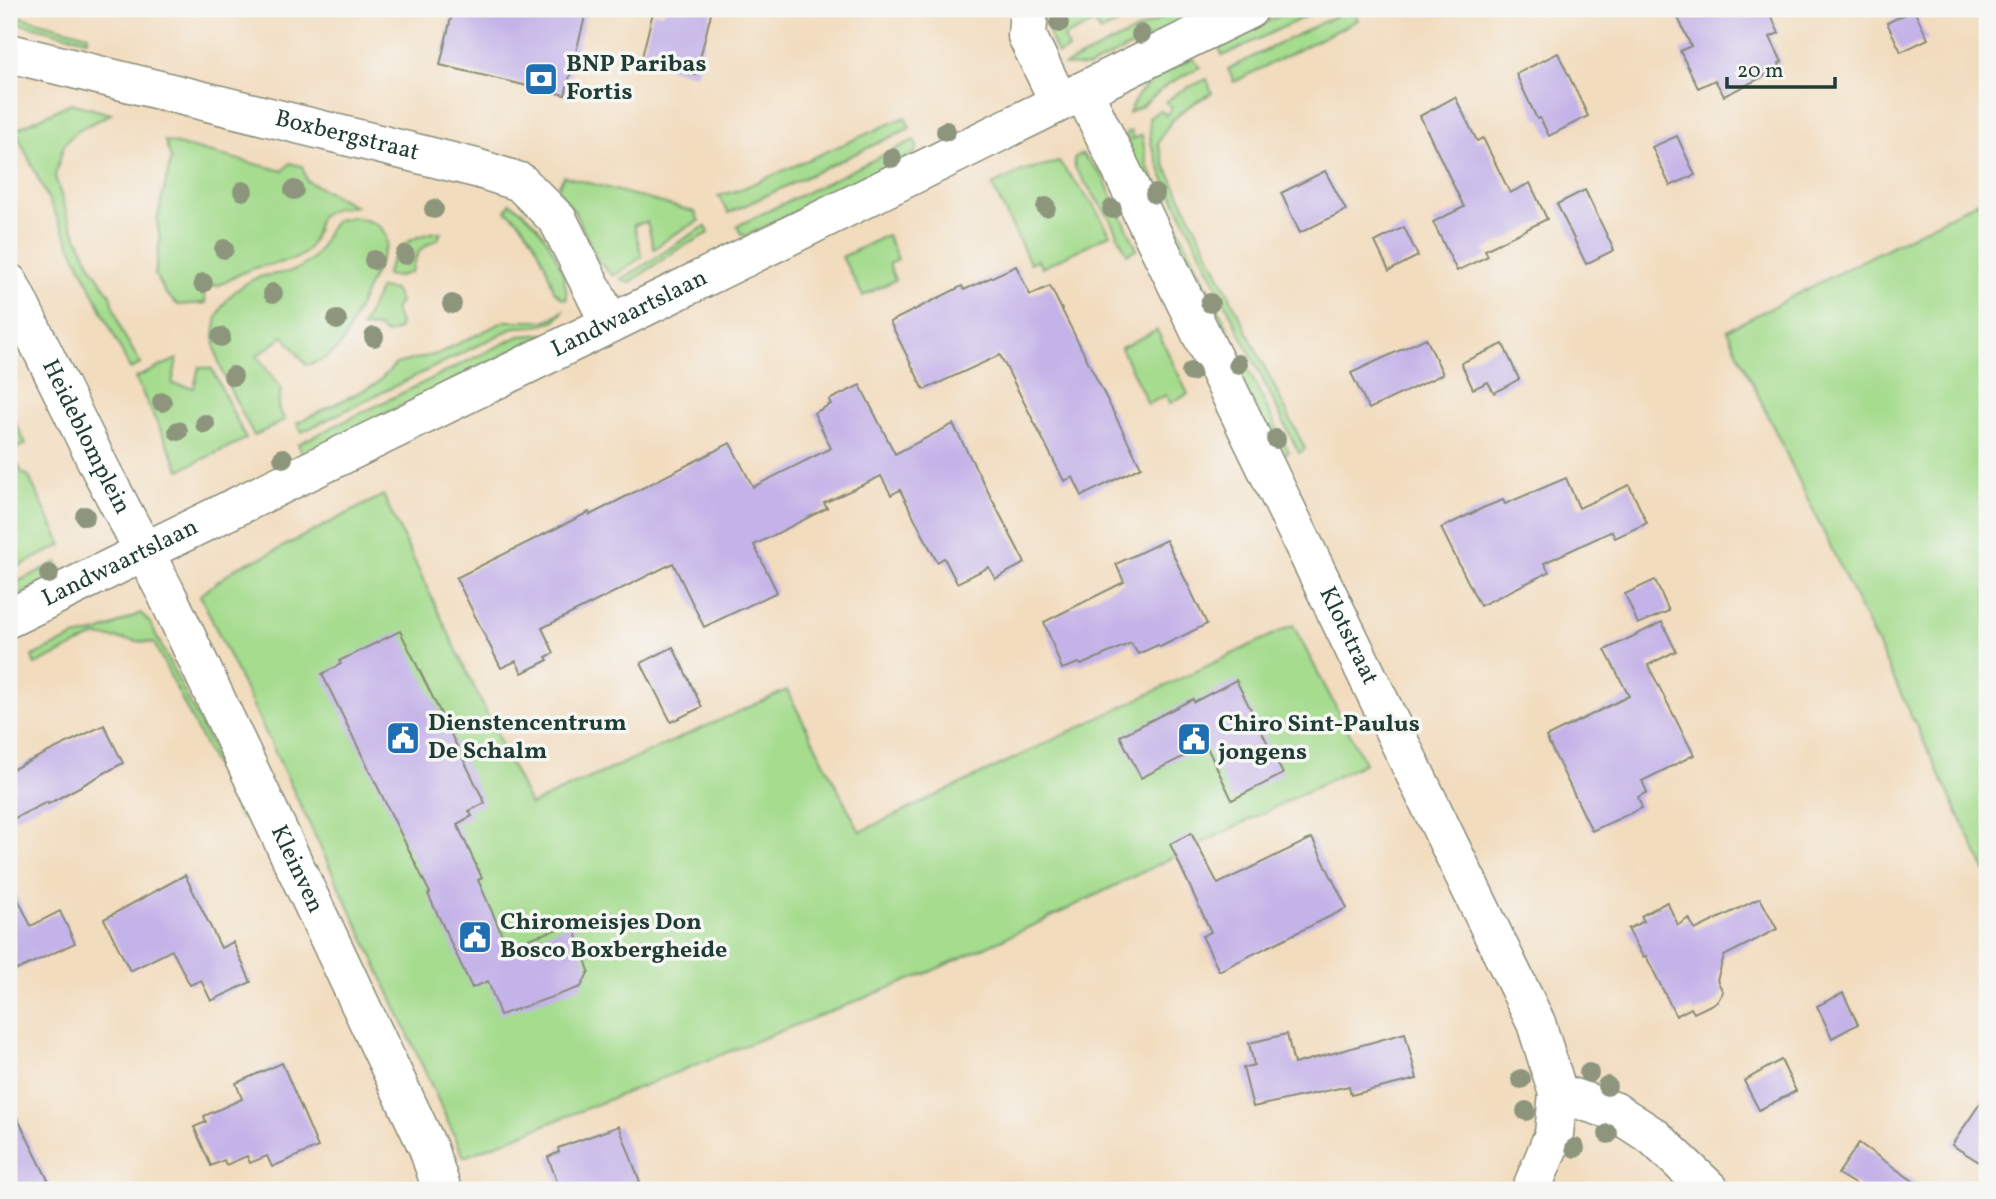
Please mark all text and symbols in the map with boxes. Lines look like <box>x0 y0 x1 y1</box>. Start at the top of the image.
scale bar <box>1727 46 1835 90</box>
place label: BNP Paribas Fortis <box>566 48 707 110</box>
text: 20 m <box>1737 57 1783 86</box>
bank icon: BNP Paribas Fortis <box>522 60 560 98</box>
street label: Boxbergstraat <box>271 102 423 170</box>
street label: Landwaartslaan <box>546 262 713 367</box>
street label: Heideblomplein <box>32 354 139 521</box>
street label: Landwaartslaan <box>37 511 204 616</box>
street label: Klotstraat <box>1310 581 1386 691</box>
place label: Dienstencentrum De Schalm <box>428 707 627 769</box>
place label: Chiro Sint-Paulus jongens <box>1218 708 1420 770</box>
public building icon: Dienstencentrum De Schalm <box>384 719 422 757</box>
public building icon: Chiro Sint-Paulus jongens <box>1175 720 1213 758</box>
street label: Kleinven <box>261 820 332 919</box>
place label: Chiromeisjes Don Bosco Boxbergheide <box>500 906 727 968</box>
public building icon: Chiromeisjes Don Bosco Boxbergheide <box>456 918 494 956</box>

